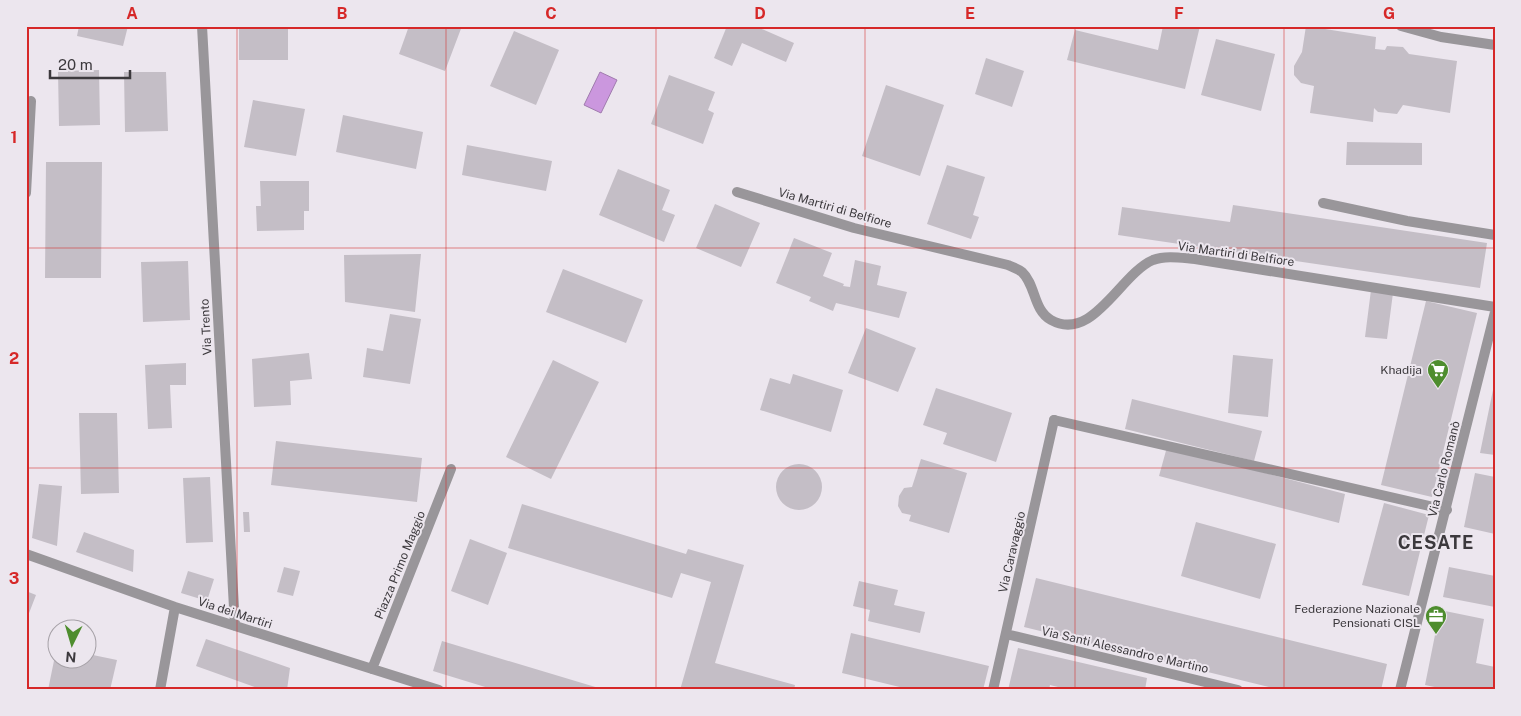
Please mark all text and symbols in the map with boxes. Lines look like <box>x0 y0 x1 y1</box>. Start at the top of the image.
text: A <box>126 4 138 23</box>
text: B <box>337 4 348 23</box>
text: C <box>545 4 557 23</box>
text: D <box>754 4 766 23</box>
text: E <box>965 4 975 23</box>
text: F <box>1174 4 1184 23</box>
text: G <box>1383 4 1395 23</box>
scale bar <box>50 48 130 80</box>
text: 20 m <box>58 56 93 73</box>
text: 1 <box>11 128 17 147</box>
street label: Via Martiri di Belfiore <box>777 185 894 231</box>
street label: Via Martiri di Belfiore <box>1177 239 1295 269</box>
street label: Via Trento <box>198 298 214 356</box>
text: 2 <box>9 349 19 368</box>
supermarket icon: Khadija <box>1426 358 1450 389</box>
place label: Khadija <box>1380 363 1422 377</box>
street label: Via Carlo Romanò <box>1425 419 1463 518</box>
street label: Piazza Primo Maggio <box>372 509 428 621</box>
street label: Via Caravaggio <box>996 510 1028 594</box>
district label: CESATE <box>1398 532 1474 553</box>
text: 3 <box>9 569 19 588</box>
street label: Via dei Martiri <box>196 594 274 632</box>
place label: Federazione Nazionale Pensionati CISL <box>1294 602 1420 630</box>
office icon: Federazione Nazionale Pensionati CISL <box>1424 604 1448 635</box>
north arrow <box>48 618 98 668</box>
street label: Via Santi Alessandro e Martino <box>1040 624 1210 676</box>
text: N <box>65 649 77 665</box>

